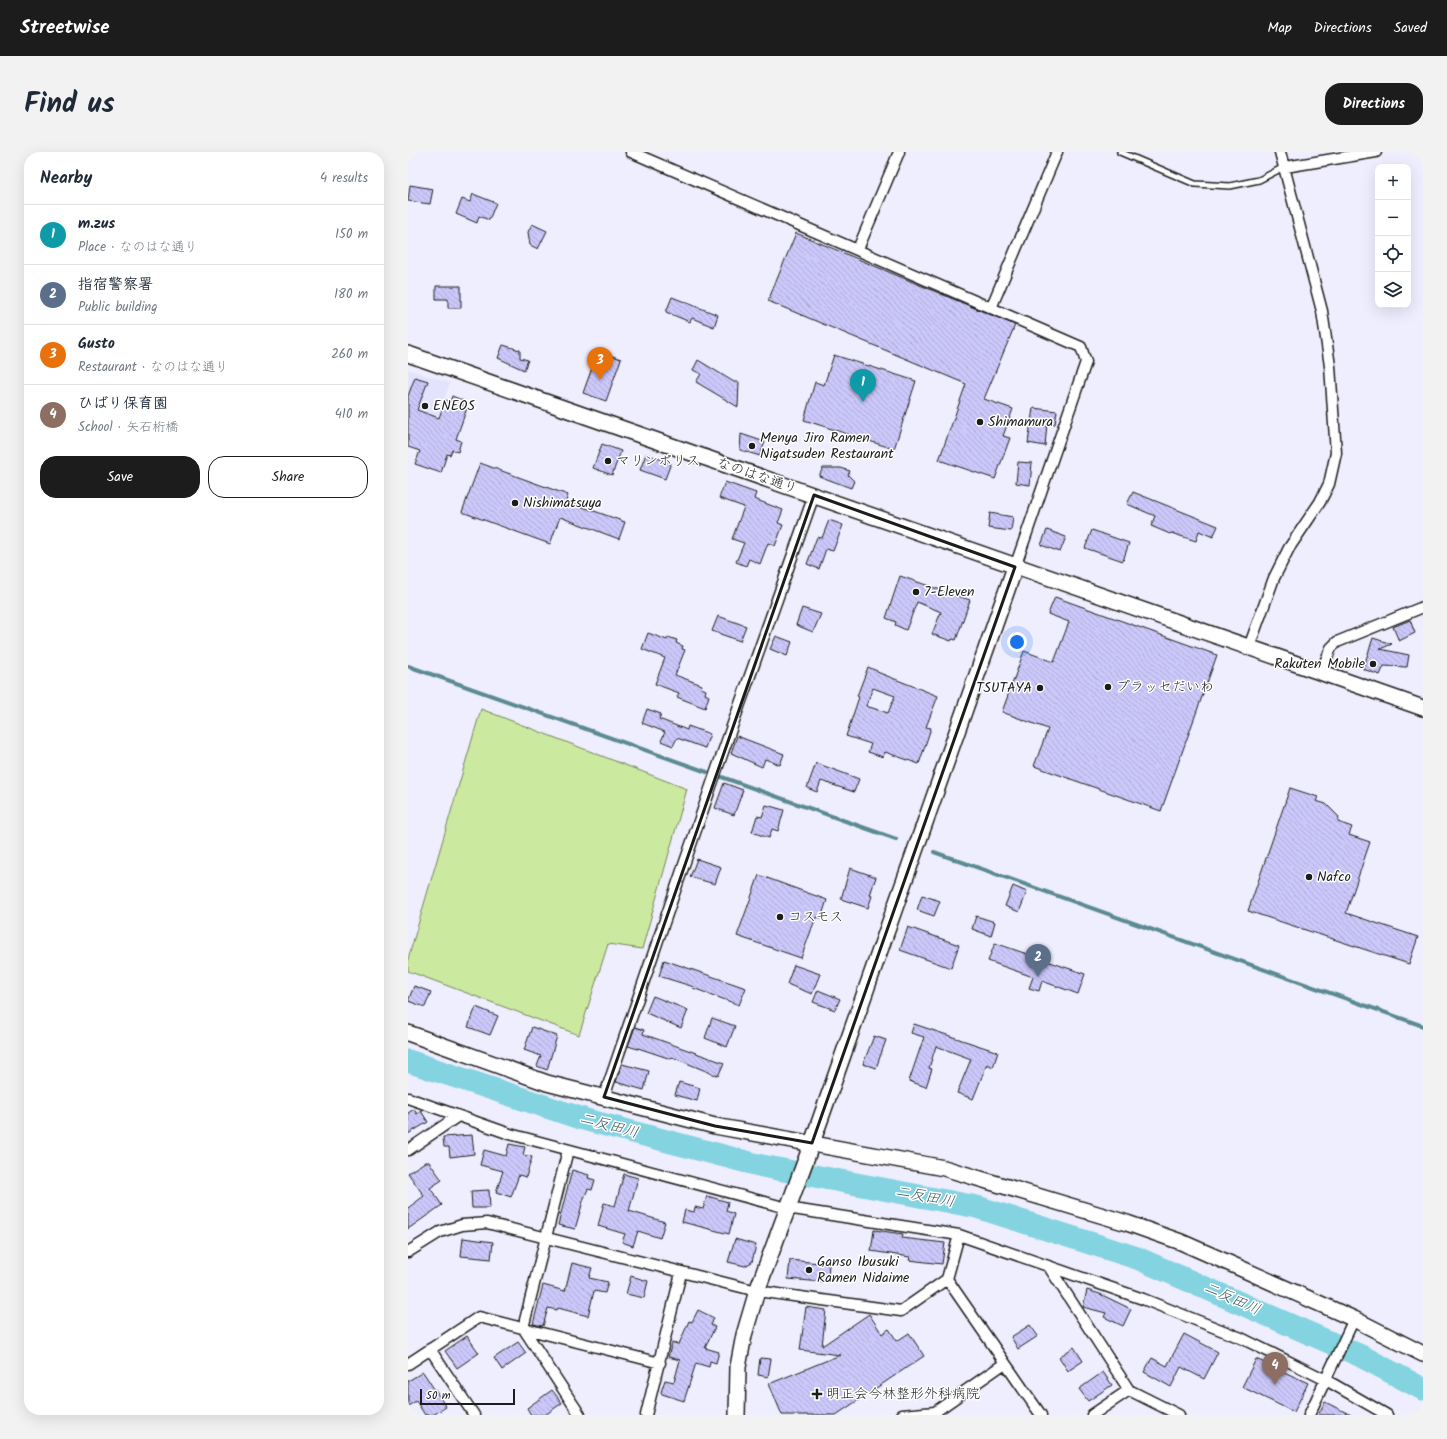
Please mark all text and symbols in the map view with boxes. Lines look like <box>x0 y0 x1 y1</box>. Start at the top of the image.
text: Streetwise <box>20 13 110 43</box>
text: Map <box>1267 17 1292 39</box>
text: Directions <box>1314 17 1372 39</box>
text: Saved <box>1394 17 1427 39</box>
text: Find us <box>24 82 115 127</box>
button: Directions <box>1325 83 1423 125</box>
map controls <box>1375 164 1411 308</box>
button: + <box>1375 164 1411 200</box>
text: Nearby <box>40 165 92 192</box>
text: 4 results <box>320 168 368 189</box>
button: − <box>1375 200 1411 236</box>
text: m.zus <box>78 212 115 236</box>
text: 1 <box>51 224 55 245</box>
text: 150 m <box>335 224 368 245</box>
button: locate <box>1375 236 1411 272</box>
text: Place · なのはな通り <box>78 237 197 258</box>
button: layers <box>1375 272 1411 308</box>
text: 指宿警察署 <box>78 273 153 297</box>
text: 2 <box>49 284 57 305</box>
text: 180 m <box>334 284 368 305</box>
text: Public building <box>78 297 157 318</box>
text: Gusto <box>78 332 115 356</box>
text: 3 <box>49 344 57 365</box>
text: 260 m <box>331 344 368 365</box>
pin: 3 <box>587 347 613 380</box>
text: Restaurant · なのはな通り <box>78 357 228 378</box>
pin: 1 <box>850 369 876 402</box>
text: ひばり保育園 <box>78 392 168 416</box>
place label: ENEOS <box>433 395 475 417</box>
marker: ENEOS <box>420 401 430 411</box>
text: 4 <box>49 404 57 425</box>
text: 410 m <box>335 404 368 425</box>
place label: Shimamura <box>988 411 1053 433</box>
text: School · 矢石桁橋 <box>78 417 178 438</box>
marker: Shimamura <box>975 417 985 427</box>
place label: Menya Jiro Ramen Nigatsuden Restaurant <box>760 427 894 465</box>
marker: Menya Jiro Ramen Nigatsuden Restaurant <box>747 441 757 451</box>
place label: マリンポリス <box>616 450 700 472</box>
street label: なのはな通り <box>714 452 800 500</box>
button: Save <box>40 456 200 498</box>
button: Share <box>208 456 368 498</box>
marker: マリンポリス <box>603 456 613 466</box>
place label: Nishimatsuya <box>523 492 602 514</box>
marker: Nishimatsuya <box>510 498 520 508</box>
place label: 7-Eleven <box>924 581 974 603</box>
marker: 7-Eleven <box>911 587 921 597</box>
your location <box>1007 632 1027 652</box>
place label: Rakuten Mobile <box>1274 653 1366 675</box>
marker: Rakuten Mobile <box>1368 659 1378 669</box>
place label: プラッセだいわ <box>1116 676 1214 698</box>
place label: TSUTAYA <box>976 677 1032 699</box>
marker: プラッセだいわ <box>1103 682 1113 692</box>
marker: TSUTAYA <box>1035 683 1045 693</box>
place label: Nafco <box>1317 866 1351 888</box>
marker: Nafco <box>1304 872 1314 882</box>
place label: コスモス <box>788 906 843 928</box>
marker: コスモス <box>775 912 785 922</box>
pin: 2 <box>1025 944 1051 977</box>
water label: 二反田川 <box>577 1107 641 1145</box>
water label: 二反田川 <box>893 1179 957 1215</box>
place label: Ganso Ibusuki Ramen Nidaime <box>817 1251 910 1289</box>
marker: Ganso Ibusuki Ramen Nidaime <box>804 1265 814 1275</box>
water label: 二反田川 <box>1200 1276 1264 1322</box>
pin: 4 <box>1262 1352 1288 1385</box>
place label: 明正会今林整形外科病院 <box>826 1383 980 1405</box>
scale bar <box>420 1387 515 1406</box>
text: 50 m <box>426 1387 451 1405</box>
marker: 明正会今林整形外科病院 <box>811 1388 823 1400</box>

